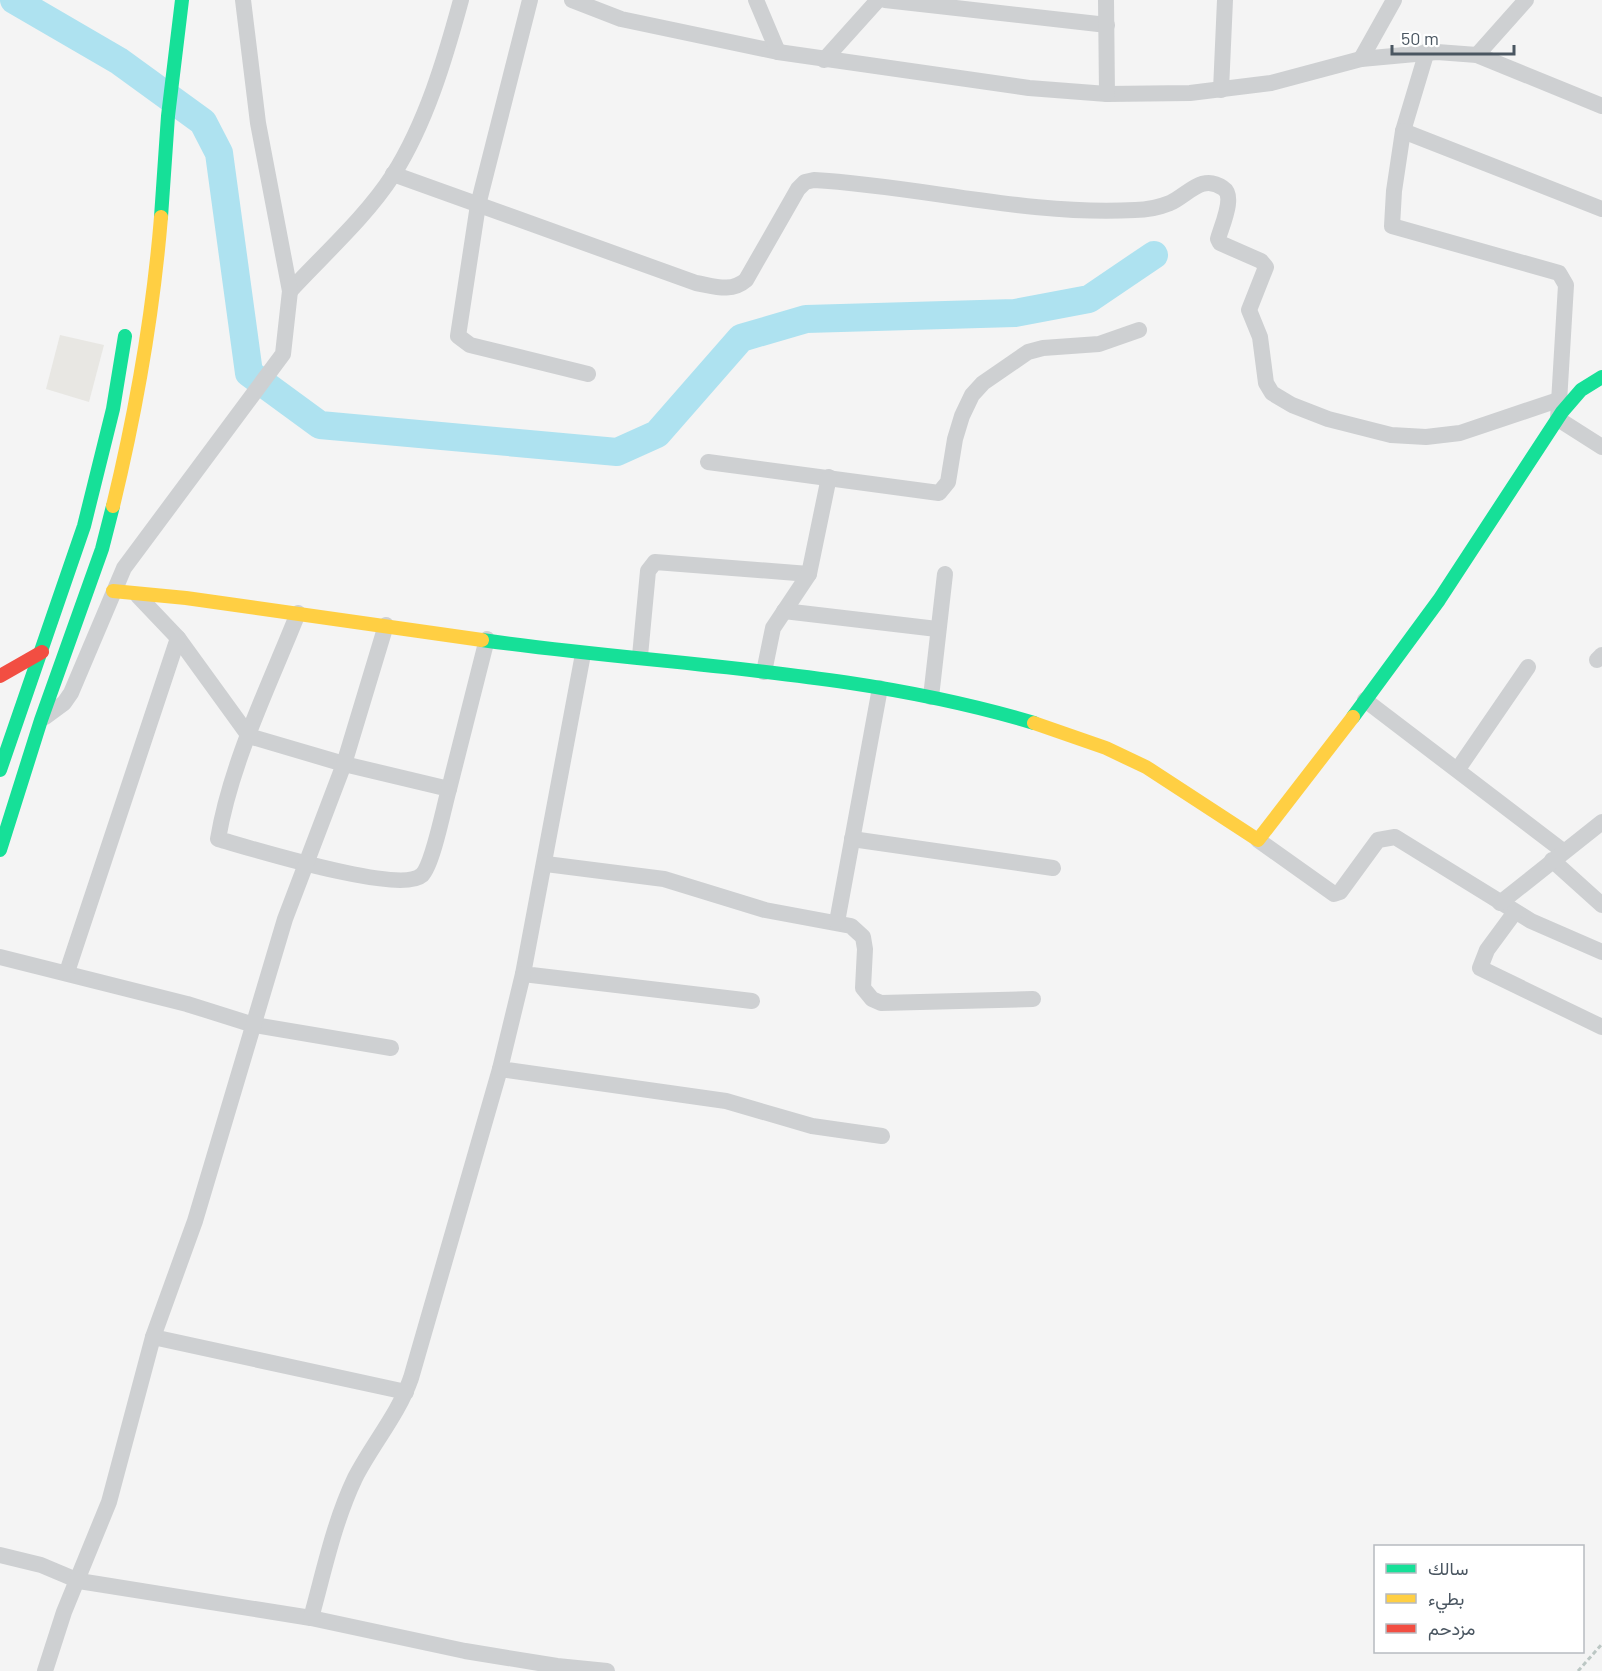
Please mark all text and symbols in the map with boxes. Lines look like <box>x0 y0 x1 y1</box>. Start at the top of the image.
scale bar <box>1392 18 1514 56</box>
text: 50 m <box>1401 27 1439 49</box>
legend <box>1374 1545 1584 1653</box>
text: سالك <box>1428 1557 1468 1579</box>
text: بطيء <box>1428 1587 1464 1614</box>
text: مزدحم <box>1428 1617 1475 1641</box>

